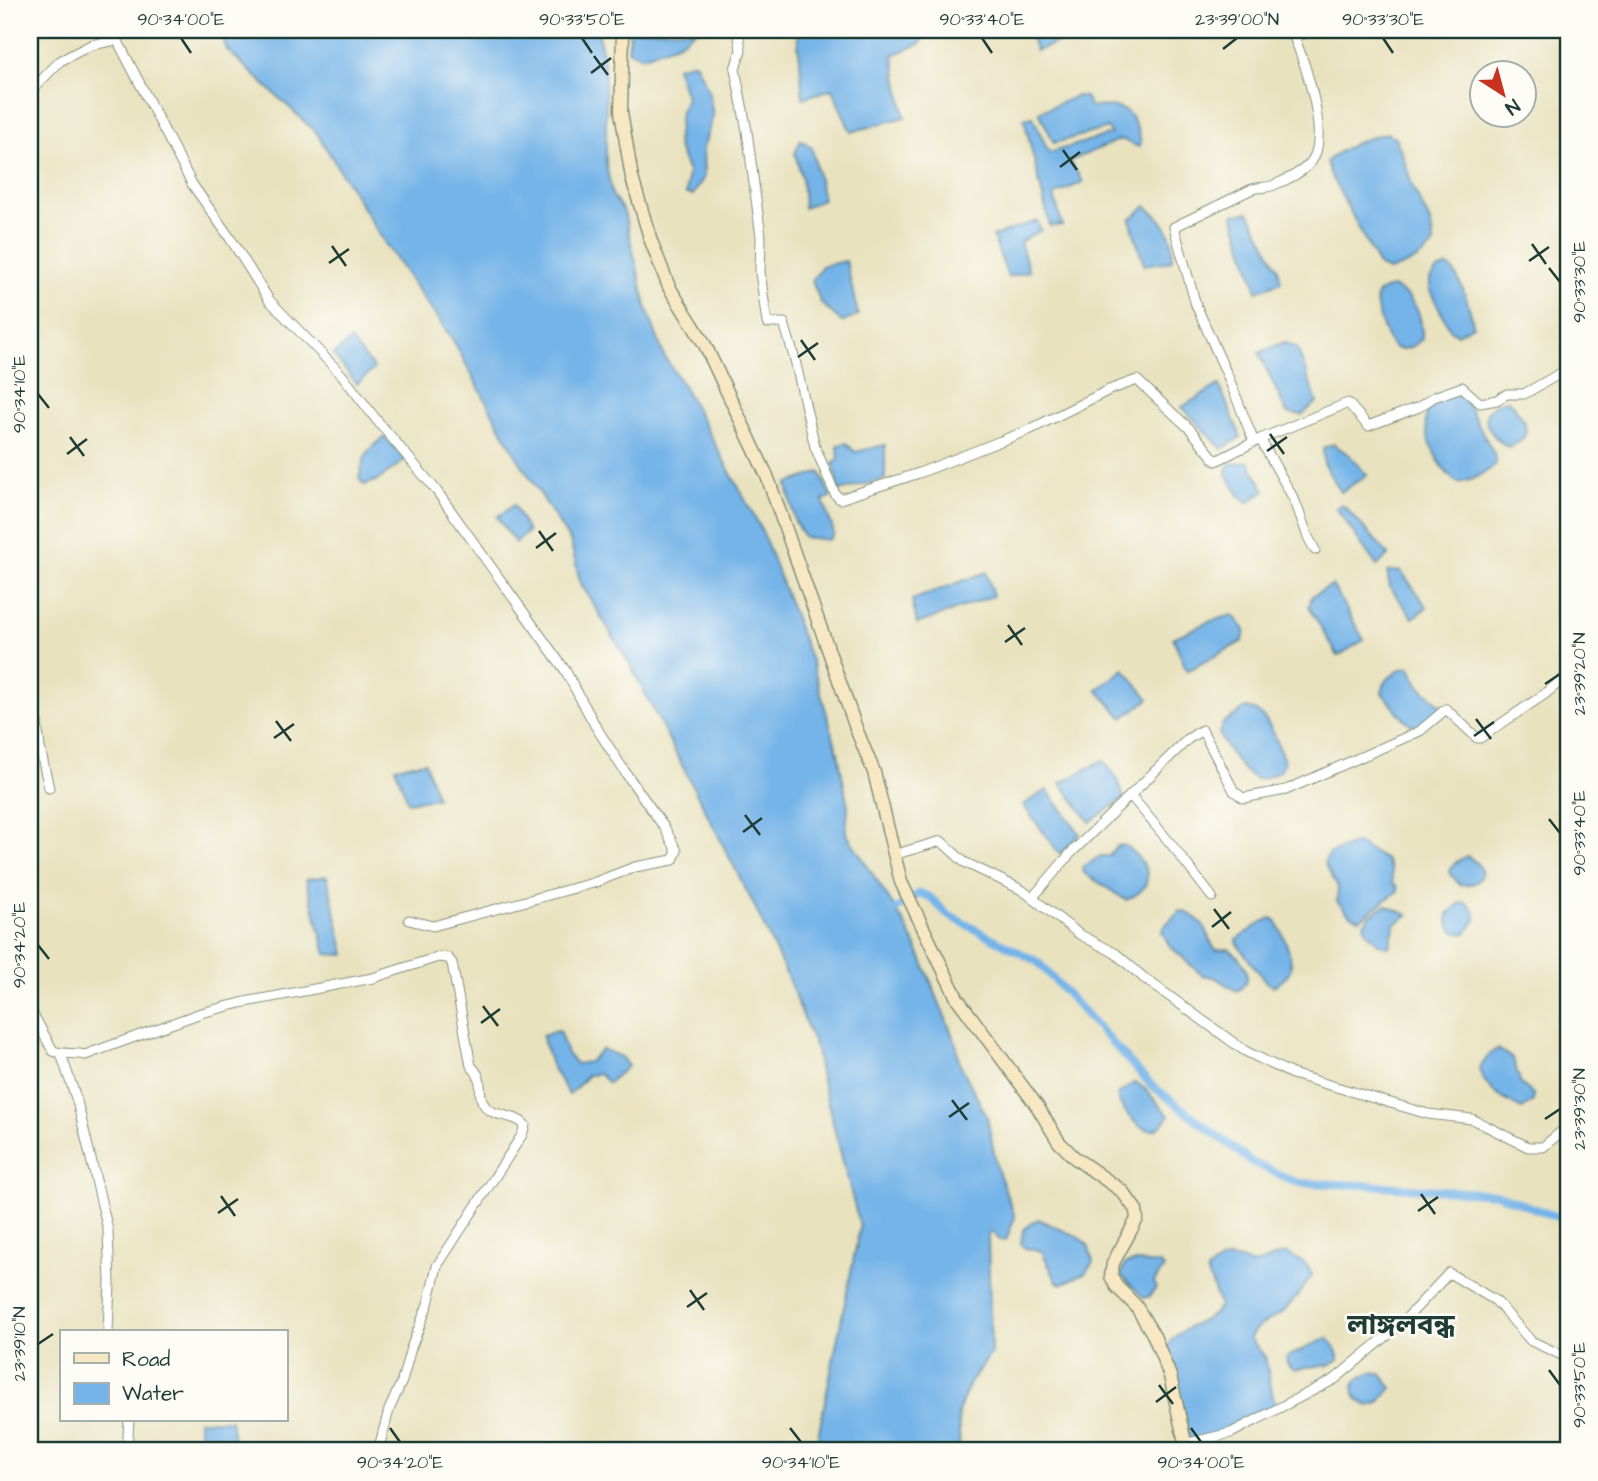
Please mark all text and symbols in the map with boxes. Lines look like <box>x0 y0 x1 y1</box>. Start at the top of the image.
text: 90°34'00"E <box>137 7 225 32</box>
text: 90°33'50"E <box>539 7 625 32</box>
text: 90°33'40"E <box>939 7 1025 32</box>
text: 23°39'00"N <box>1195 7 1279 32</box>
text: 90°33'30"E <box>1342 7 1424 32</box>
north arrow <box>1468 60 1538 130</box>
text: N <box>1499 92 1525 121</box>
text: 90°33'30"E <box>1567 241 1592 323</box>
text: 90°34'10"E <box>7 354 32 433</box>
text: 23°39'20"N <box>1567 633 1592 715</box>
text: 90°33'40"E <box>1567 790 1592 876</box>
text: 90°34'20"E <box>7 901 32 988</box>
text: 23°39'30"N <box>1567 1068 1592 1150</box>
district label: লাঙ্গলবন্ধ <box>1346 1306 1455 1345</box>
text: 23°39'10"N <box>7 1307 32 1381</box>
legend <box>60 1330 287 1422</box>
text: 90°33'50"E <box>1567 1342 1592 1428</box>
text: Road <box>122 1345 170 1374</box>
text: Water <box>122 1379 184 1408</box>
text: 90°34'20"E <box>357 1450 444 1475</box>
text: 90°34'10"E <box>762 1450 841 1475</box>
text: 90°34'00"E <box>1157 1450 1245 1475</box>

